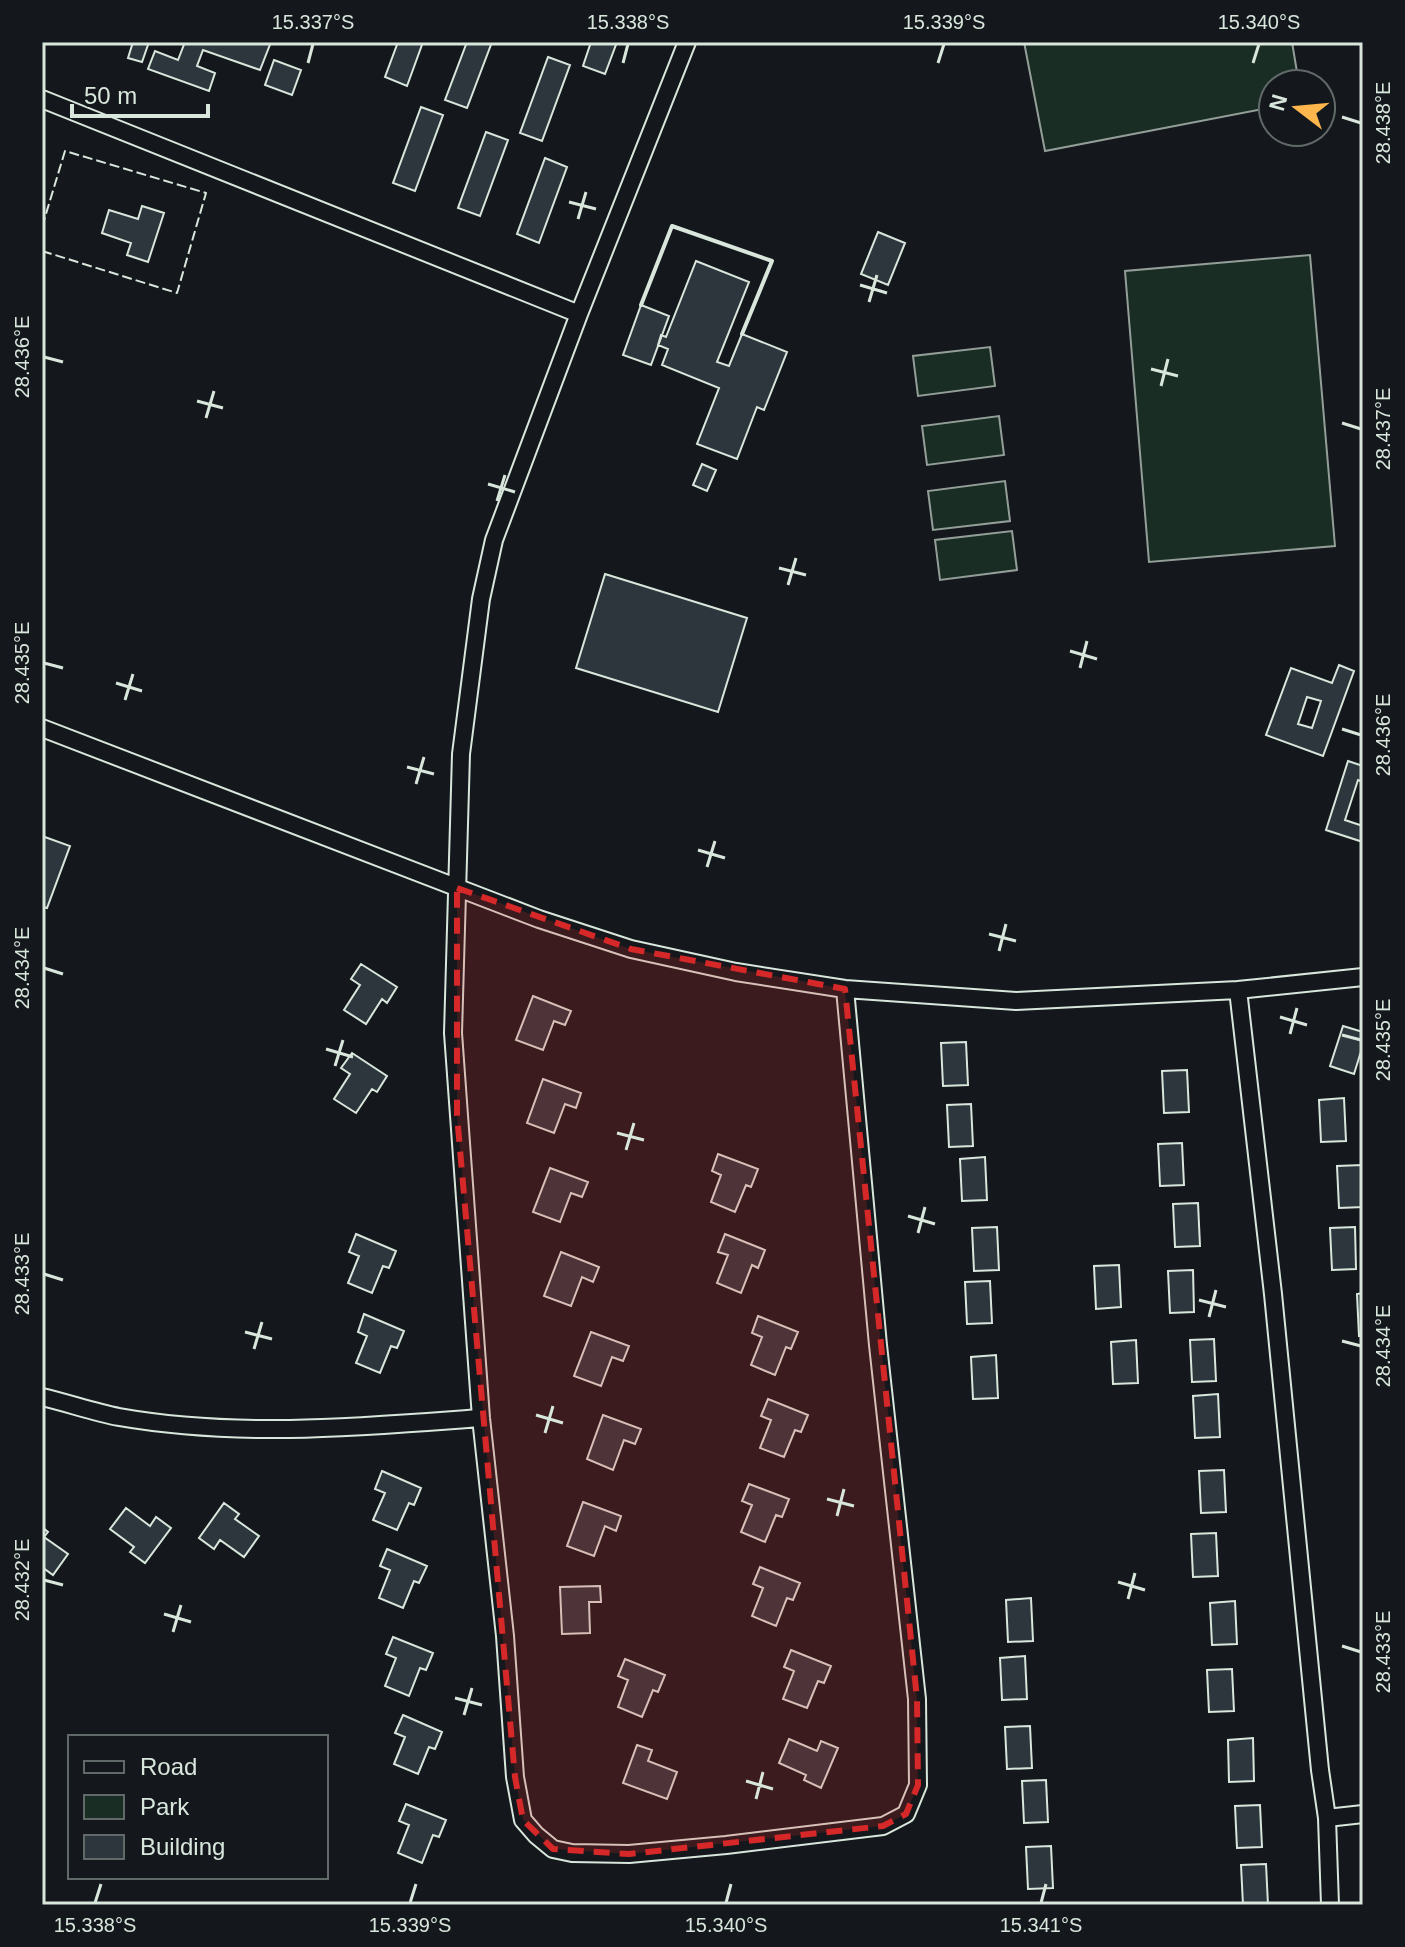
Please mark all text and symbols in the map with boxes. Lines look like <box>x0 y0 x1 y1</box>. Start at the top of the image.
text: 15.337°S <box>272 11 354 33</box>
text: 15.338°S <box>587 11 669 33</box>
text: 15.339°S <box>903 11 985 33</box>
text: 15.340°S <box>1218 11 1300 33</box>
scale bar <box>72 68 208 118</box>
north arrow <box>1257 68 1337 148</box>
text: 50 m <box>84 82 137 109</box>
text: 28.438°E <box>1372 82 1394 164</box>
text: N <box>1264 92 1292 114</box>
text: 28.436°E <box>11 316 33 398</box>
text: 28.437°E <box>1372 388 1394 470</box>
text: 28.435°E <box>11 622 33 704</box>
text: 28.436°E <box>1372 694 1394 776</box>
text: 28.434°E <box>11 927 33 1009</box>
text: 28.435°E <box>1372 999 1394 1081</box>
text: 28.433°E <box>11 1233 33 1315</box>
text: 28.434°E <box>1372 1305 1394 1387</box>
text: 28.432°E <box>11 1539 33 1621</box>
text: 28.433°E <box>1372 1611 1394 1693</box>
legend <box>68 1735 328 1879</box>
text: Road <box>140 1753 197 1780</box>
text: Park <box>140 1793 190 1820</box>
text: Building <box>140 1833 225 1860</box>
text: 15.338°S <box>54 1914 136 1936</box>
text: 15.339°S <box>369 1914 451 1936</box>
text: 15.340°S <box>685 1914 767 1936</box>
text: 15.341°S <box>1000 1914 1082 1936</box>

